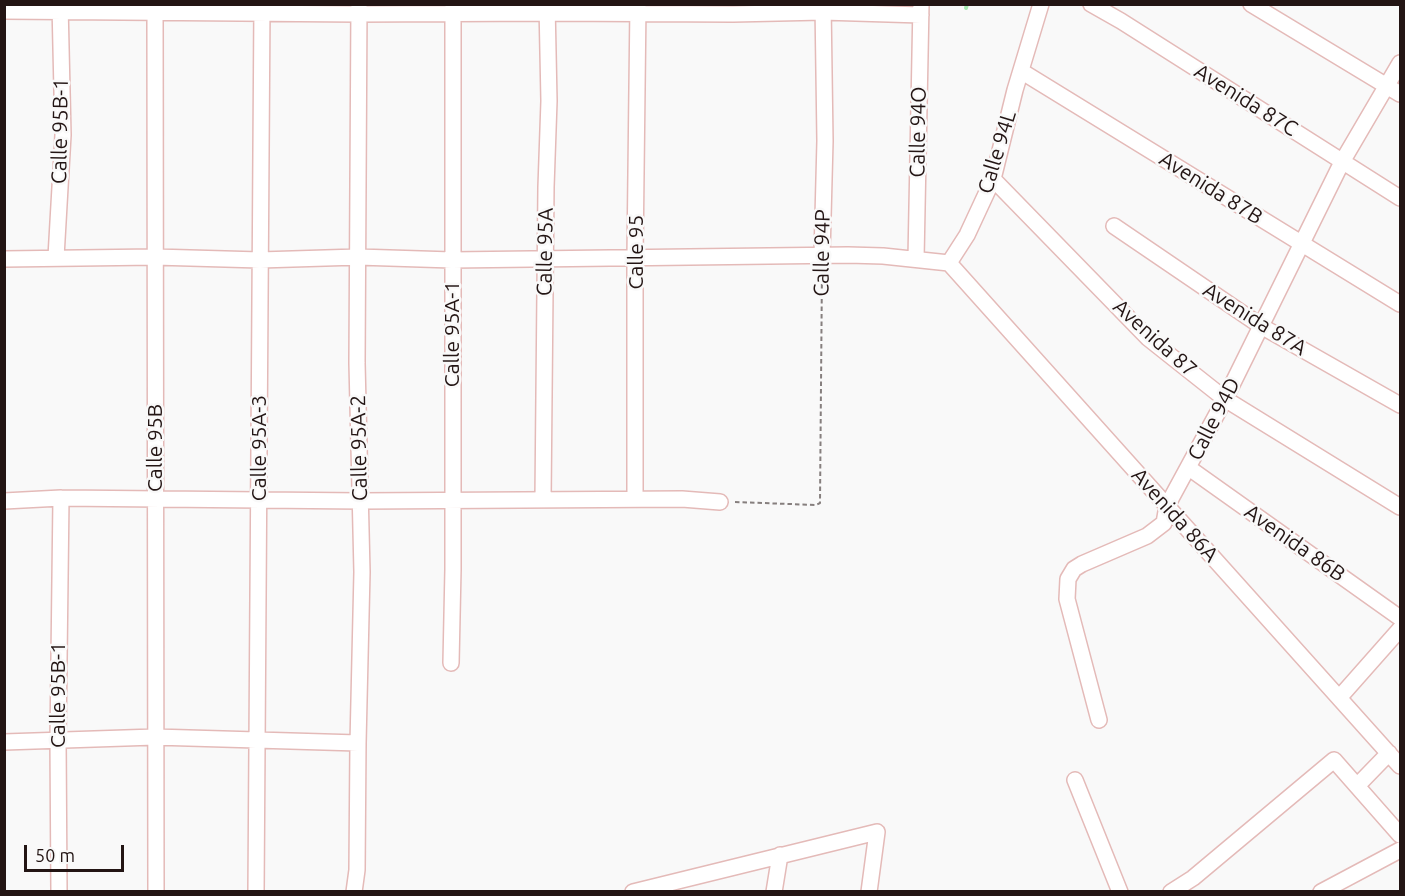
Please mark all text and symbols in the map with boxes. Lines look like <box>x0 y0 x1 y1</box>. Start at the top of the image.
street label: Avenida 87C <box>1190 58 1302 142</box>
street label: Calle 95B-1 <box>46 78 74 184</box>
street label: Calle 94O <box>905 86 931 178</box>
street label: Calle 94L <box>972 107 1022 197</box>
street label: Avenida 87B <box>1155 146 1267 230</box>
street label: Calle 95A <box>532 208 558 296</box>
street label: Calle 94P <box>809 209 835 297</box>
street label: Calle 95 <box>623 215 649 289</box>
street label: Avenida 87A <box>1199 277 1311 361</box>
street label: Calle 95A-1 <box>439 281 465 387</box>
street label: Avenida 87 <box>1108 294 1202 382</box>
street label: Calle 94D <box>1182 373 1246 465</box>
street label: Calle 95A-3 <box>246 395 272 501</box>
street label: Calle 95A-2 <box>345 395 373 501</box>
street label: Calle 95B <box>142 404 168 492</box>
street label: Avenida 86A <box>1126 463 1224 567</box>
street label: Avenida 86B <box>1240 499 1350 587</box>
street label: Calle 95B-1 <box>45 642 71 748</box>
scale bar <box>27 833 128 871</box>
text: 50 m <box>35 845 75 865</box>

